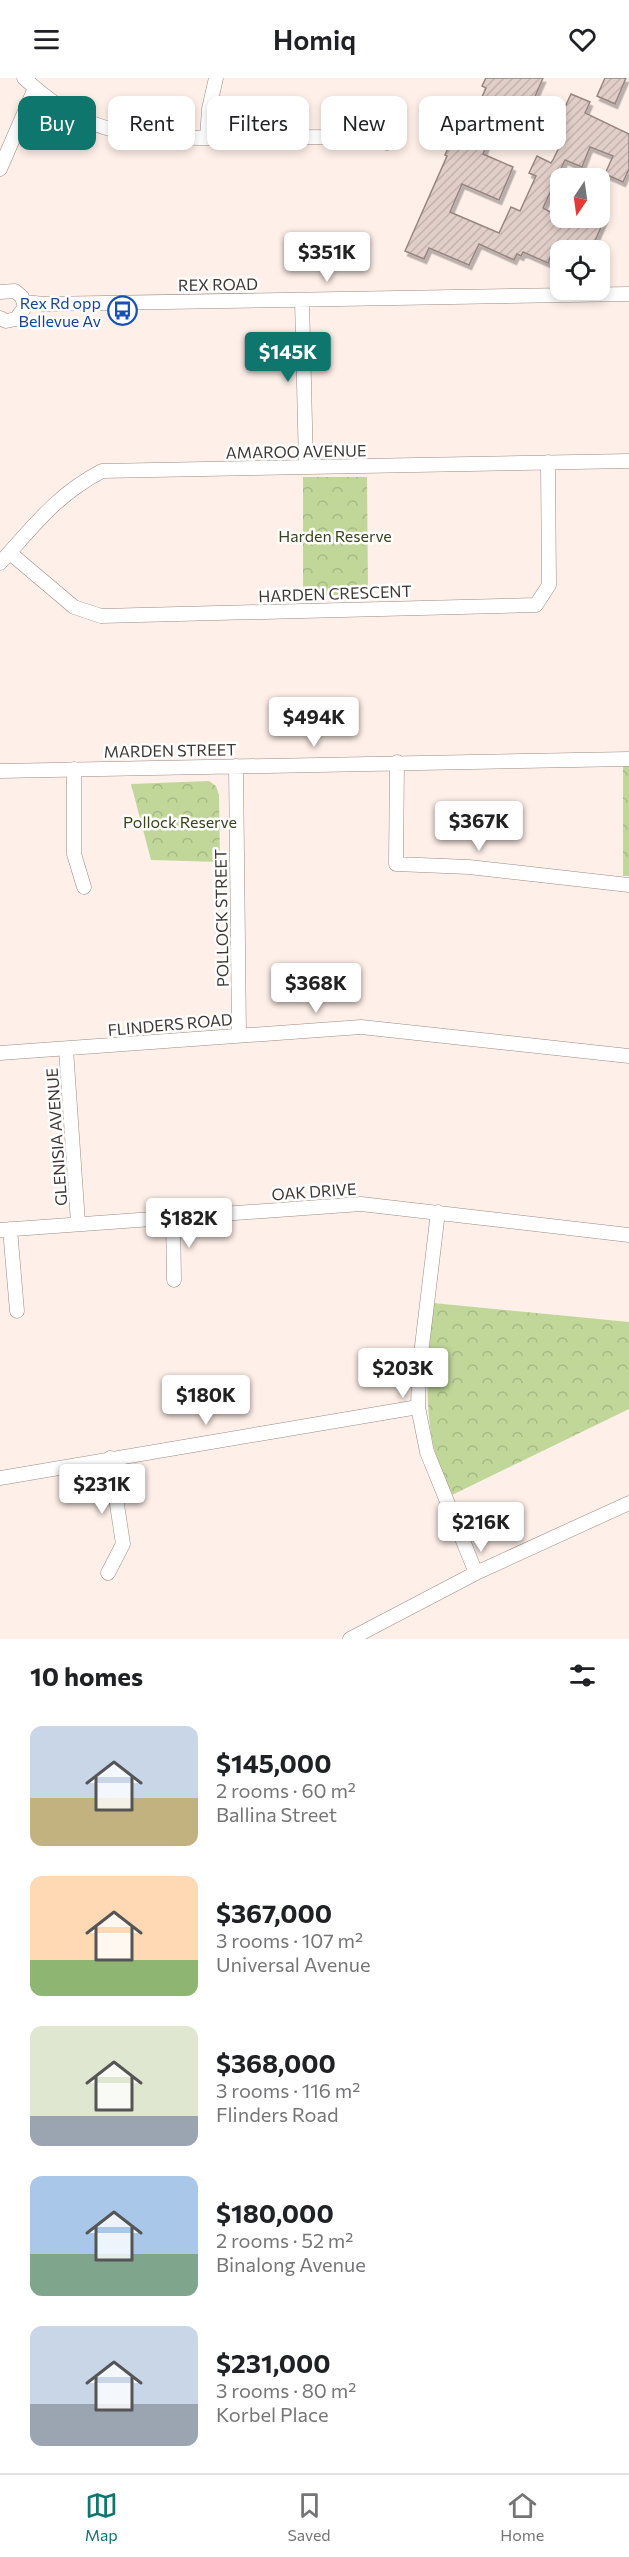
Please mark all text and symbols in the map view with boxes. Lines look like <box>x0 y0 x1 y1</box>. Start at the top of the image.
icon: menu <box>30 23 63 56</box>
text: Homiq <box>273 23 356 56</box>
icon: heart <box>566 23 599 56</box>
chip: Buy <box>18 96 96 150</box>
chip: Rent <box>108 96 195 150</box>
chip: Filters <box>207 96 309 150</box>
chip: New <box>321 96 407 150</box>
chip: Apartment <box>419 96 566 150</box>
north arrow <box>550 168 610 228</box>
map controls <box>550 168 610 300</box>
pin: $351K <box>285 232 369 283</box>
text: $351K <box>298 239 356 263</box>
button: locate <box>550 240 610 300</box>
street label: REX ROAD <box>178 274 258 294</box>
place label: Rex Rd opp Bellevue Av <box>19 293 101 330</box>
bus stop icon: Rex Rd opp Bellevue Av <box>106 295 138 327</box>
pin: $145K <box>246 332 330 383</box>
text: $145K <box>259 339 317 363</box>
street label: AMAROO AVENUE <box>226 440 366 462</box>
park label: Harden Reserve <box>278 526 392 545</box>
street label: HARDEN CRESCENT <box>258 581 412 605</box>
pin: $494K <box>272 697 356 748</box>
text: $494K <box>283 704 345 728</box>
street label: MARDEN STREET <box>103 739 237 761</box>
pin: $367K <box>437 801 521 852</box>
text: $367K <box>449 808 509 832</box>
park label: Pollock Reserve <box>123 812 237 831</box>
street label: POLLOCK STREET <box>210 849 232 987</box>
pin: $368K <box>274 963 358 1014</box>
text: $368K <box>285 970 347 994</box>
street label: FLINDERS ROAD <box>107 1009 233 1039</box>
street label: GLENISIA AVENUE <box>42 1067 70 1207</box>
street label: OAK DRIVE <box>271 1179 357 1203</box>
pin: $182K <box>147 1198 231 1249</box>
text: $182K <box>160 1205 218 1229</box>
pin: $203K <box>361 1348 445 1399</box>
text: $203K <box>372 1355 434 1379</box>
pin: $180K <box>164 1375 248 1426</box>
text: $180K <box>176 1382 236 1406</box>
pin: $231K <box>60 1464 144 1515</box>
text: $231K <box>73 1471 131 1495</box>
pin: $216K <box>439 1502 523 1553</box>
text: $216K <box>452 1509 510 1533</box>
icon: filters <box>566 1659 599 1692</box>
text: 10 homes <box>30 1660 143 1691</box>
text: $145,000 <box>216 1747 331 1778</box>
icon: home <box>78 1750 150 1822</box>
text: 2 rooms · 60 m² <box>216 1778 356 1802</box>
text: Ballina Street <box>216 1802 337 1826</box>
text: $367,000 <box>216 1897 332 1928</box>
icon: home <box>78 1900 150 1972</box>
text: 3 rooms · 107 m² <box>216 1928 363 1952</box>
text: Universal Avenue <box>216 1952 370 1976</box>
text: $368,000 <box>216 2047 336 2078</box>
icon: home <box>78 2050 150 2122</box>
text: 3 rooms · 116 m² <box>216 2078 360 2102</box>
text: Flinders Road <box>216 2102 339 2126</box>
text: $180,000 <box>216 2197 334 2228</box>
icon: home <box>78 2200 150 2272</box>
text: 2 rooms · 52 m² <box>216 2228 353 2252</box>
text: Binalong Avenue <box>216 2252 366 2276</box>
text: $231,000 <box>216 2347 331 2378</box>
icon: home <box>78 2350 150 2422</box>
text: 3 rooms · 80 m² <box>216 2378 356 2402</box>
text: Korbel Place <box>216 2402 328 2426</box>
tab: Map <box>85 2489 118 2544</box>
tab: Saved <box>287 2489 331 2544</box>
tab: Home <box>500 2489 544 2544</box>

